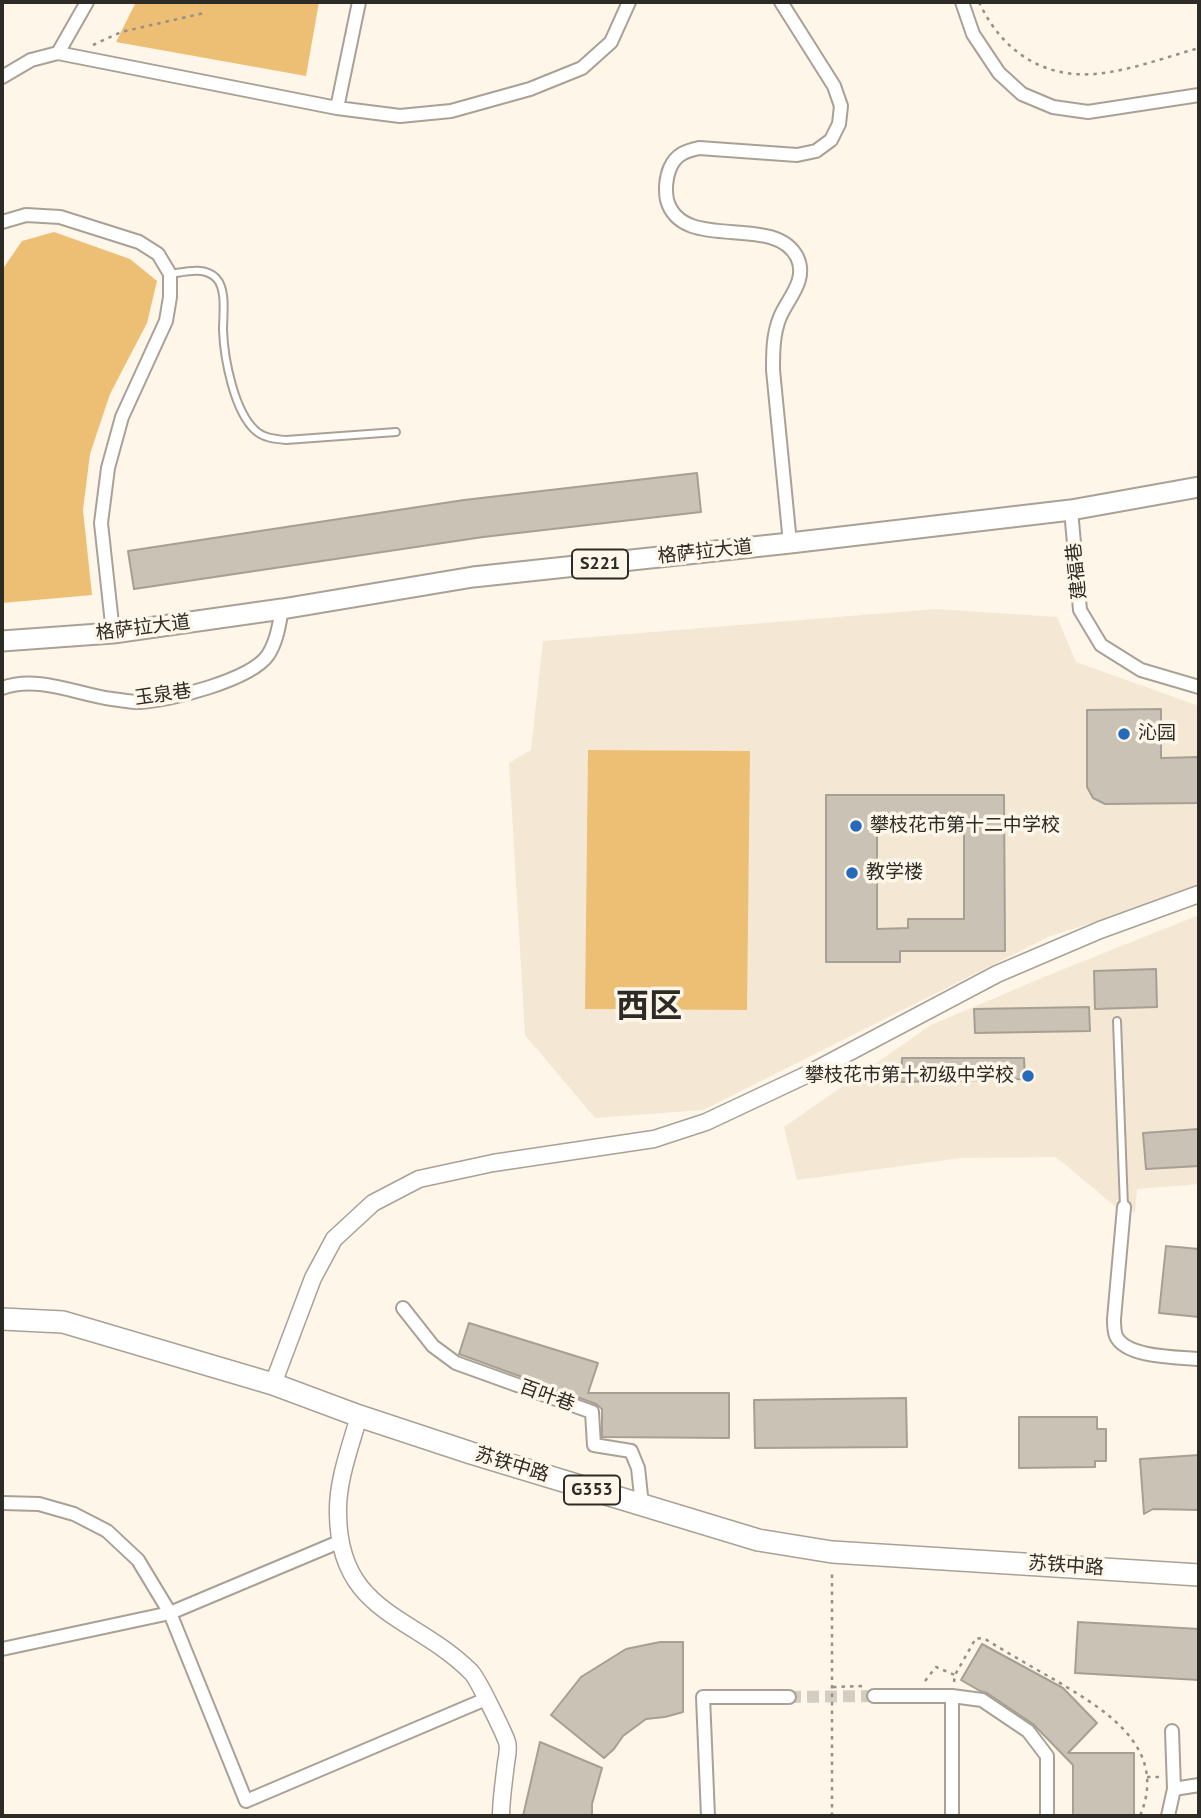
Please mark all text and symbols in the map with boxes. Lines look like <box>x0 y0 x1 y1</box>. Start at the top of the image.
street label: 格萨拉大道 <box>657 536 753 568</box>
street label: 建福巷 <box>1063 541 1091 601</box>
road number: S221 <box>572 550 628 578</box>
street label: 格萨拉大道 <box>94 611 192 645</box>
street label: 玉泉巷 <box>133 680 193 710</box>
place label: 沁园 <box>1138 723 1176 745</box>
marker: 沁园 <box>1116 726 1132 742</box>
place label: 攀枝花市第十二中学校 <box>870 815 1060 837</box>
marker: 攀枝花市第十二中学校 <box>848 818 864 834</box>
place label: 教学楼 <box>866 862 923 884</box>
marker: 教学楼 <box>844 865 860 881</box>
district label: 西区 <box>616 988 682 1028</box>
place label: 攀枝花市第十初级中学校 <box>805 1065 1014 1087</box>
marker: 攀枝花市第十初级中学校 <box>1020 1068 1036 1084</box>
street label: 百叶巷 <box>516 1376 578 1416</box>
street label: 苏铁中路 <box>472 1443 552 1487</box>
road number: G353 <box>564 1476 620 1504</box>
street label: 苏铁中路 <box>1027 1552 1105 1580</box>

